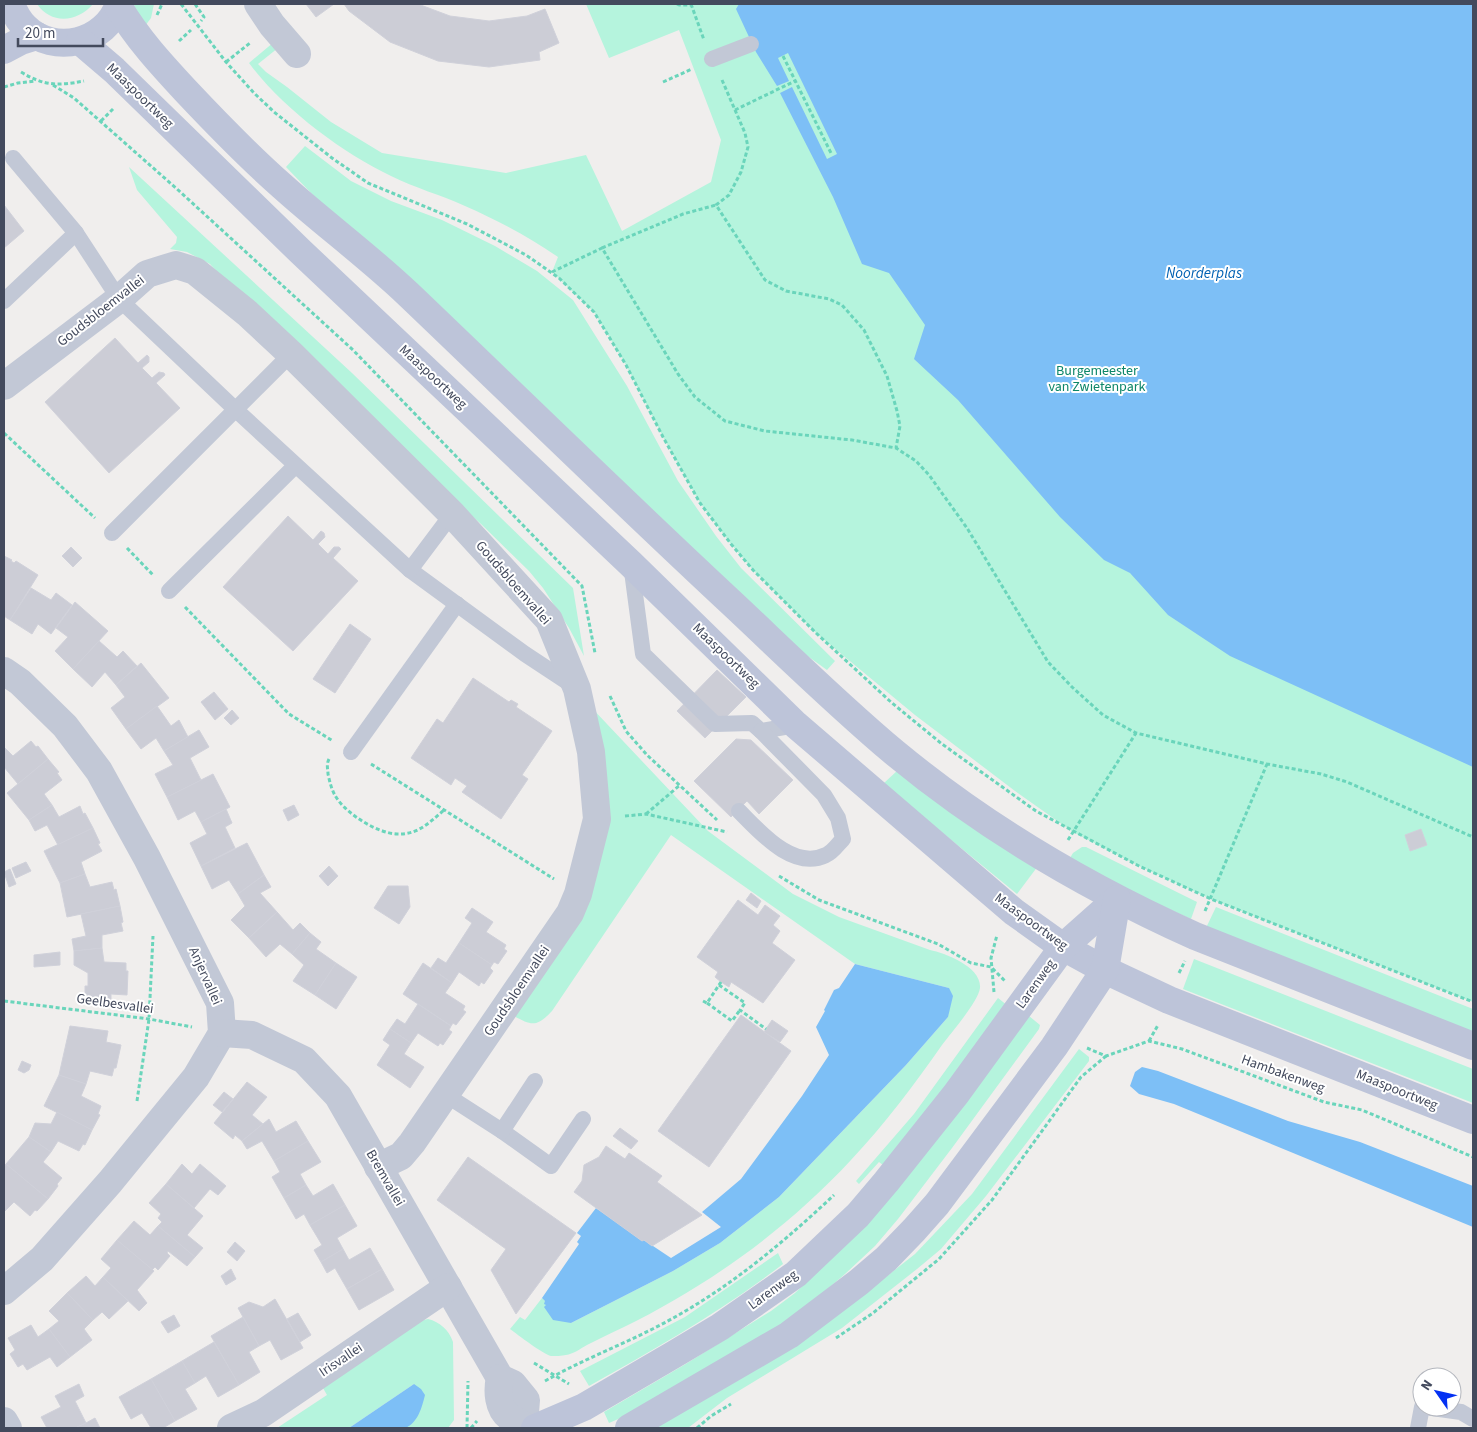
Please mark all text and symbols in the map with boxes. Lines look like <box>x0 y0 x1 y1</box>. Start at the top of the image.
scale bar <box>18 15 102 47</box>
text: 20 m <box>25 23 55 44</box>
street label: Maaspoortweg <box>102 59 178 133</box>
water label: Noorderplas <box>1166 263 1242 284</box>
street label: Goudsbloemvallei <box>53 271 149 351</box>
street label: Maaspoortweg <box>395 340 471 414</box>
park label: Burgemeester van Zwietenpark <box>1049 361 1146 397</box>
street label: Goudsbloemvallei <box>471 537 555 629</box>
street label: Maaspoortweg <box>688 619 764 693</box>
street label: Maaspoortweg <box>990 888 1072 956</box>
street label: Goudsbloemvallei <box>479 942 555 1040</box>
street label: Anjervallei <box>183 944 227 1008</box>
street label: Larenweg <box>1011 955 1061 1013</box>
street label: Geelbesvallei <box>75 989 155 1019</box>
street label: Hambakenweg <box>1238 1050 1328 1098</box>
street label: Maaspoortweg <box>1353 1065 1441 1115</box>
street label: Bremvallei <box>361 1146 409 1210</box>
street label: Larenweg <box>744 1265 802 1315</box>
street label: Irisvallei <box>315 1338 367 1382</box>
north arrow <box>1412 1367 1462 1417</box>
text: N <box>1416 1376 1438 1395</box>

